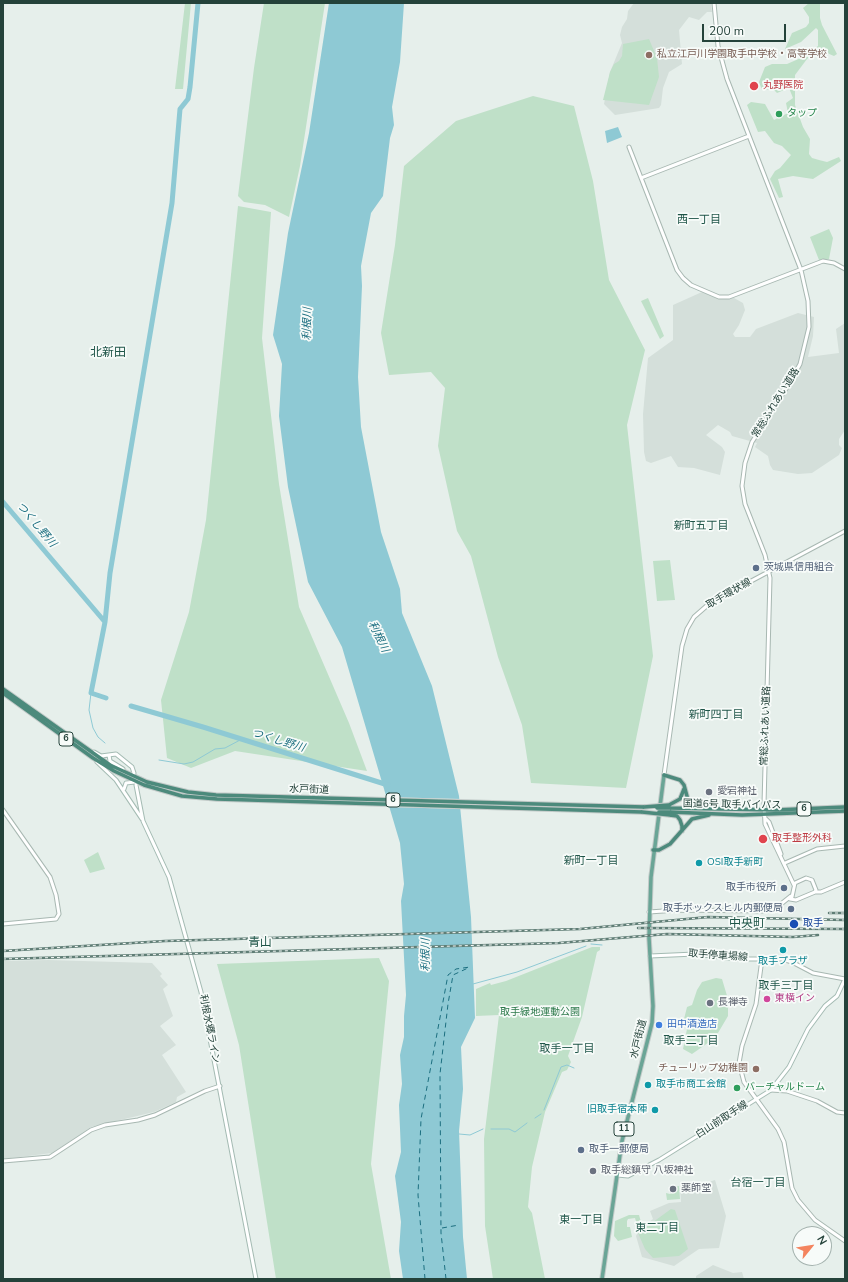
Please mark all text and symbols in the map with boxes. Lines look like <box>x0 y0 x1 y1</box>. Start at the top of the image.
scale bar <box>704 16 788 42</box>
text: 200 m <box>709 23 744 39</box>
place label: 私立江戸川学園取手中学校・高等学校 <box>657 49 827 61</box>
marker: 私立江戸川学園取手中学校・高等学校 <box>644 50 654 60</box>
marker: 丸野医院 <box>748 80 760 92</box>
place label: 丸野医院 <box>763 80 803 92</box>
place label: タップ <box>787 108 817 120</box>
marker: タップ <box>774 109 784 119</box>
district label: 西一丁目 <box>677 213 721 227</box>
water label: 利根川 <box>301 307 315 341</box>
district label: 北新田 <box>90 346 126 360</box>
street label: 常総ふれあい道路 <box>750 366 802 440</box>
water label: つくし野川 <box>13 500 59 550</box>
district label: 新町五丁目 <box>674 519 728 533</box>
place label: 茨城県信用組合 <box>764 562 834 574</box>
marker: 茨城県信用組合 <box>751 563 761 573</box>
street label: 取手環状線 <box>704 576 754 612</box>
water label: 利根川 <box>365 619 391 655</box>
street label: 常総ふれあい道路 <box>759 686 773 766</box>
district label: 新町四丁目 <box>689 708 743 722</box>
water label: つくし野川 <box>250 727 306 755</box>
road number: 6 <box>59 732 73 746</box>
street label: 水戸街道 <box>289 783 329 797</box>
place label: 愛宕神社 <box>717 786 757 798</box>
marker: 愛宕神社 <box>704 787 714 797</box>
road number: 6 <box>386 793 400 807</box>
street label: 国道6号 取手バイパス <box>683 798 781 812</box>
road number: 6 <box>797 802 811 816</box>
marker: 取手整形外科 <box>757 833 769 845</box>
place label: 取手整形外科 <box>772 833 832 845</box>
district label: 新町一丁目 <box>564 854 618 868</box>
place label: OSI取手新町 <box>707 857 763 869</box>
marker: OSI取手新町 <box>694 858 704 868</box>
place label: 取手市役所 <box>726 882 776 894</box>
marker: 取手市役所 <box>779 883 789 893</box>
place label: 取手ボックスヒル内郵便局 <box>663 903 783 915</box>
marker: 取手ボックスヒル内郵便局 <box>786 904 796 914</box>
district label: 中央町 <box>729 917 765 931</box>
marker: 取手 <box>788 918 800 930</box>
place label: 取手 <box>803 918 823 930</box>
district label: 青山 <box>248 936 272 950</box>
water label: 利根川 <box>419 939 433 971</box>
marker: 取手プラザ <box>778 945 788 955</box>
street label: 取手停車場線 <box>688 948 748 964</box>
place label: 取手プラザ <box>758 956 808 968</box>
district label: 取手三丁目 <box>759 979 813 993</box>
street label: 利根水郷ライン <box>196 993 222 1065</box>
place label: 東横イン <box>775 993 815 1005</box>
marker: 東横イン <box>762 994 772 1004</box>
place label: 長禅寺 <box>718 997 748 1009</box>
marker: 長禅寺 <box>705 998 715 1008</box>
park label: 取手緑地運動公園 <box>500 1007 580 1019</box>
street label: 水戸街道 <box>628 1018 650 1060</box>
place label: 田中酒造店 <box>667 1019 717 1031</box>
marker: 田中酒造店 <box>654 1020 664 1030</box>
district label: 取手二丁目 <box>664 1034 718 1048</box>
district label: 取手一丁目 <box>540 1042 594 1056</box>
place label: チューリップ幼稚園 <box>658 1063 748 1075</box>
marker: チューリップ幼稚園 <box>751 1064 761 1074</box>
place label: 取手市商工会館 <box>656 1079 726 1091</box>
marker: 取手市商工会館 <box>643 1080 653 1090</box>
place label: バーチャルドーム <box>745 1082 825 1094</box>
marker: バーチャルドーム <box>732 1083 742 1093</box>
street label: 白山前取手線 <box>694 1099 750 1141</box>
place label: 旧取手宿本陣 <box>587 1104 647 1116</box>
marker: 旧取手宿本陣 <box>650 1105 660 1115</box>
road number: 11 <box>614 1122 634 1136</box>
place label: 取手一郵便局 <box>589 1144 649 1156</box>
marker: 取手一郵便局 <box>576 1145 586 1155</box>
place label: 取手総鎮守 八坂神社 <box>601 1165 694 1177</box>
marker: 取手総鎮守 八坂神社 <box>588 1166 598 1176</box>
district label: 台宿一丁目 <box>731 1176 785 1190</box>
place label: 薬師堂 <box>681 1183 711 1195</box>
marker: 薬師堂 <box>668 1184 678 1194</box>
district label: 東一丁目 <box>559 1213 603 1227</box>
district label: 東二丁目 <box>635 1221 679 1235</box>
north arrow <box>792 1226 832 1266</box>
text: N <box>813 1233 831 1248</box>

